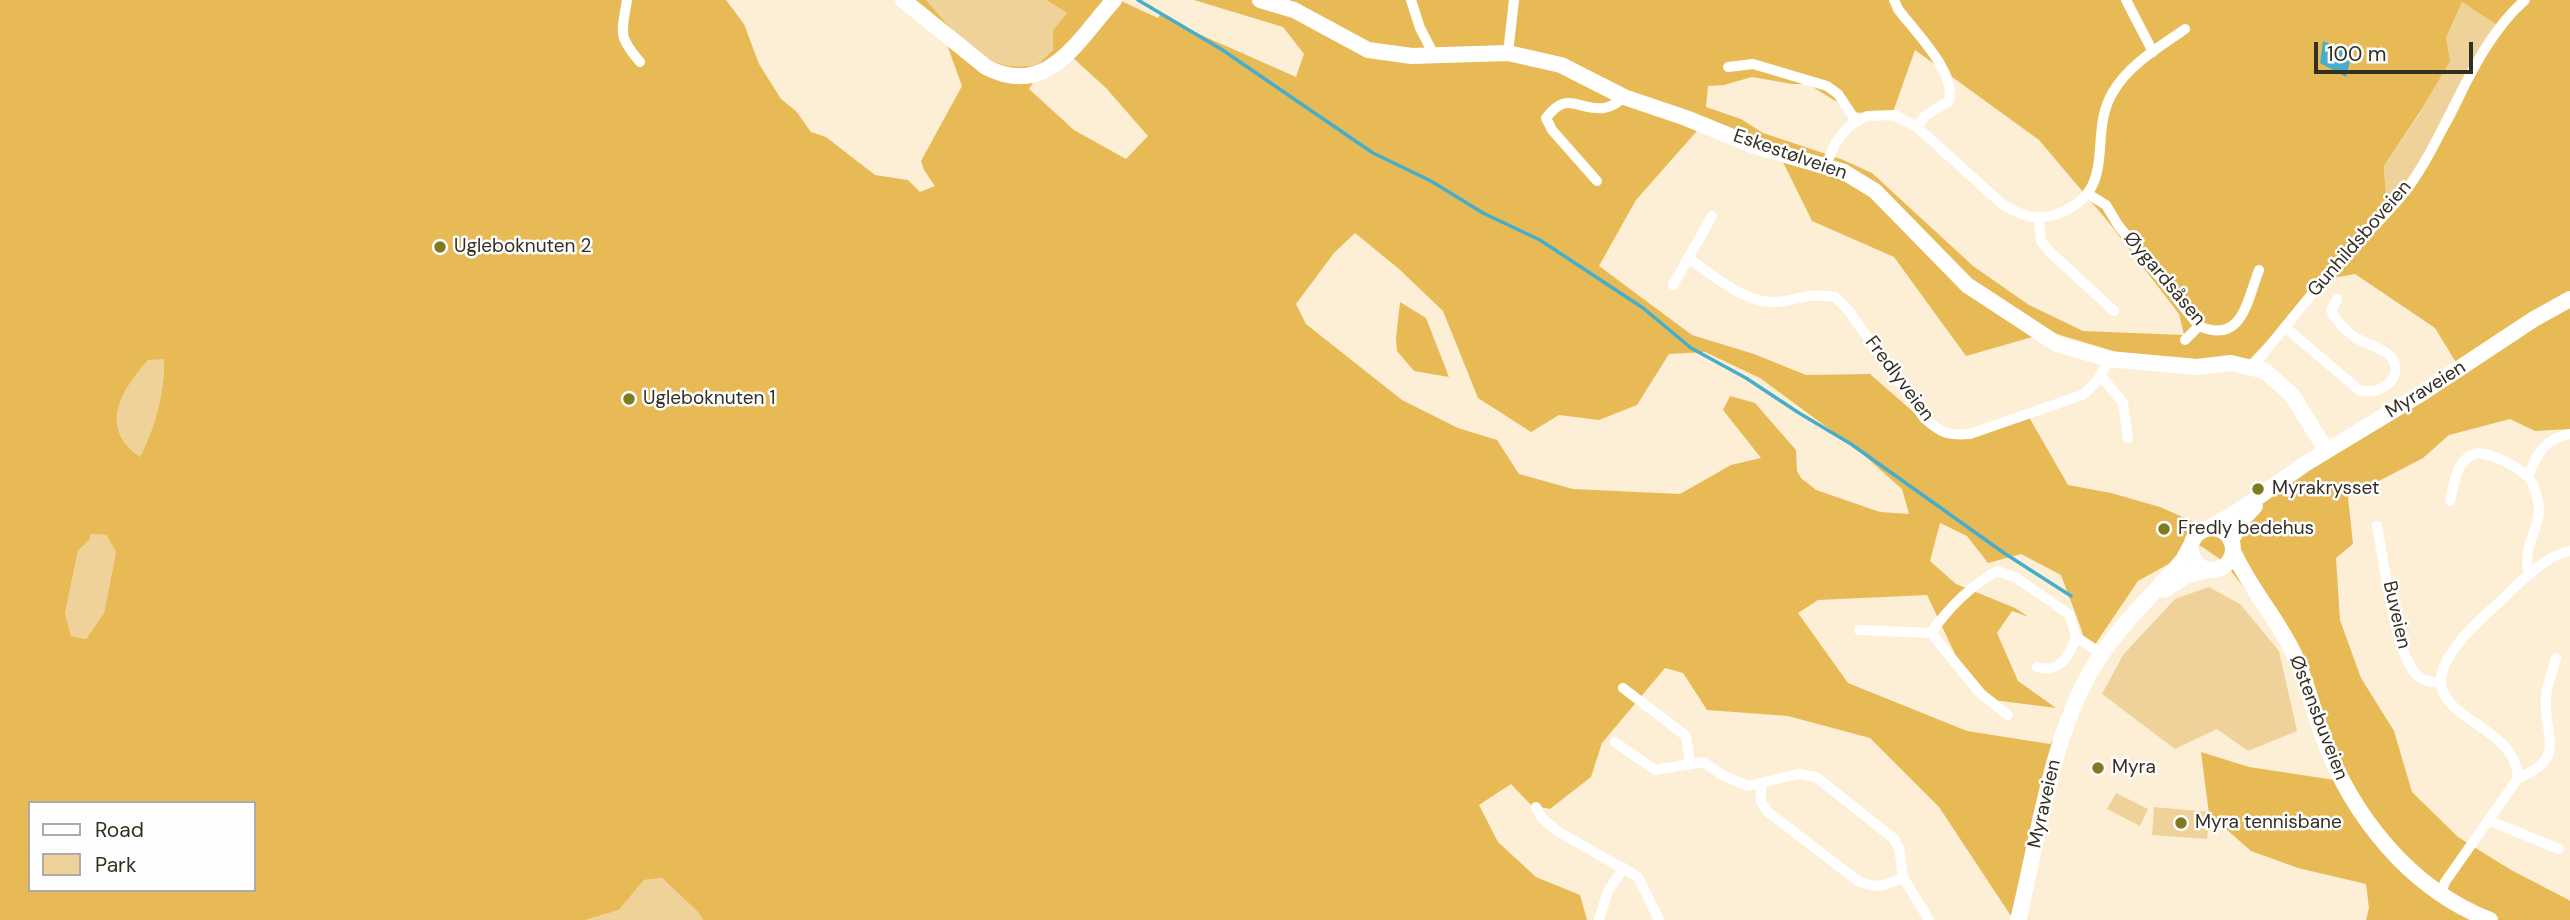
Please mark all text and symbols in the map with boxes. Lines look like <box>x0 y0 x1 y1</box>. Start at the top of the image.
scale bar <box>2318 28 2477 72</box>
text: 100 m <box>2327 40 2387 68</box>
street label: Eskestølveien <box>1730 125 1850 185</box>
street label: Gunhildsboveien <box>2303 176 2417 302</box>
street label: Øygardsåsen <box>2118 227 2210 331</box>
place label: Ugleboknuten 2 <box>454 236 591 258</box>
marker: Ugleboknuten 2 <box>432 239 448 255</box>
street label: Fredlyveien <box>1860 332 1938 426</box>
street label: Myraveien <box>2382 356 2470 424</box>
place label: Ugleboknuten 1 <box>643 388 775 410</box>
marker: Ugleboknuten 1 <box>621 391 637 407</box>
place label: Myrakrysset <box>2272 478 2380 500</box>
marker: Myrakrysset <box>2250 481 2266 497</box>
place label: Fredly bedehus <box>2178 518 2314 540</box>
marker: Fredly bedehus <box>2156 521 2172 537</box>
street label: Buveien <box>2377 579 2415 651</box>
street label: Østensbuveien <box>2284 652 2352 784</box>
place label: Myra <box>2112 757 2156 779</box>
street label: Myraveien <box>2024 758 2066 850</box>
marker: Myra <box>2090 760 2106 776</box>
legend <box>28 801 256 892</box>
place label: Myra tennisbane <box>2195 812 2342 834</box>
marker: Myra tennisbane <box>2173 815 2189 831</box>
text: Road <box>95 816 144 844</box>
text: Park <box>95 851 136 879</box>

